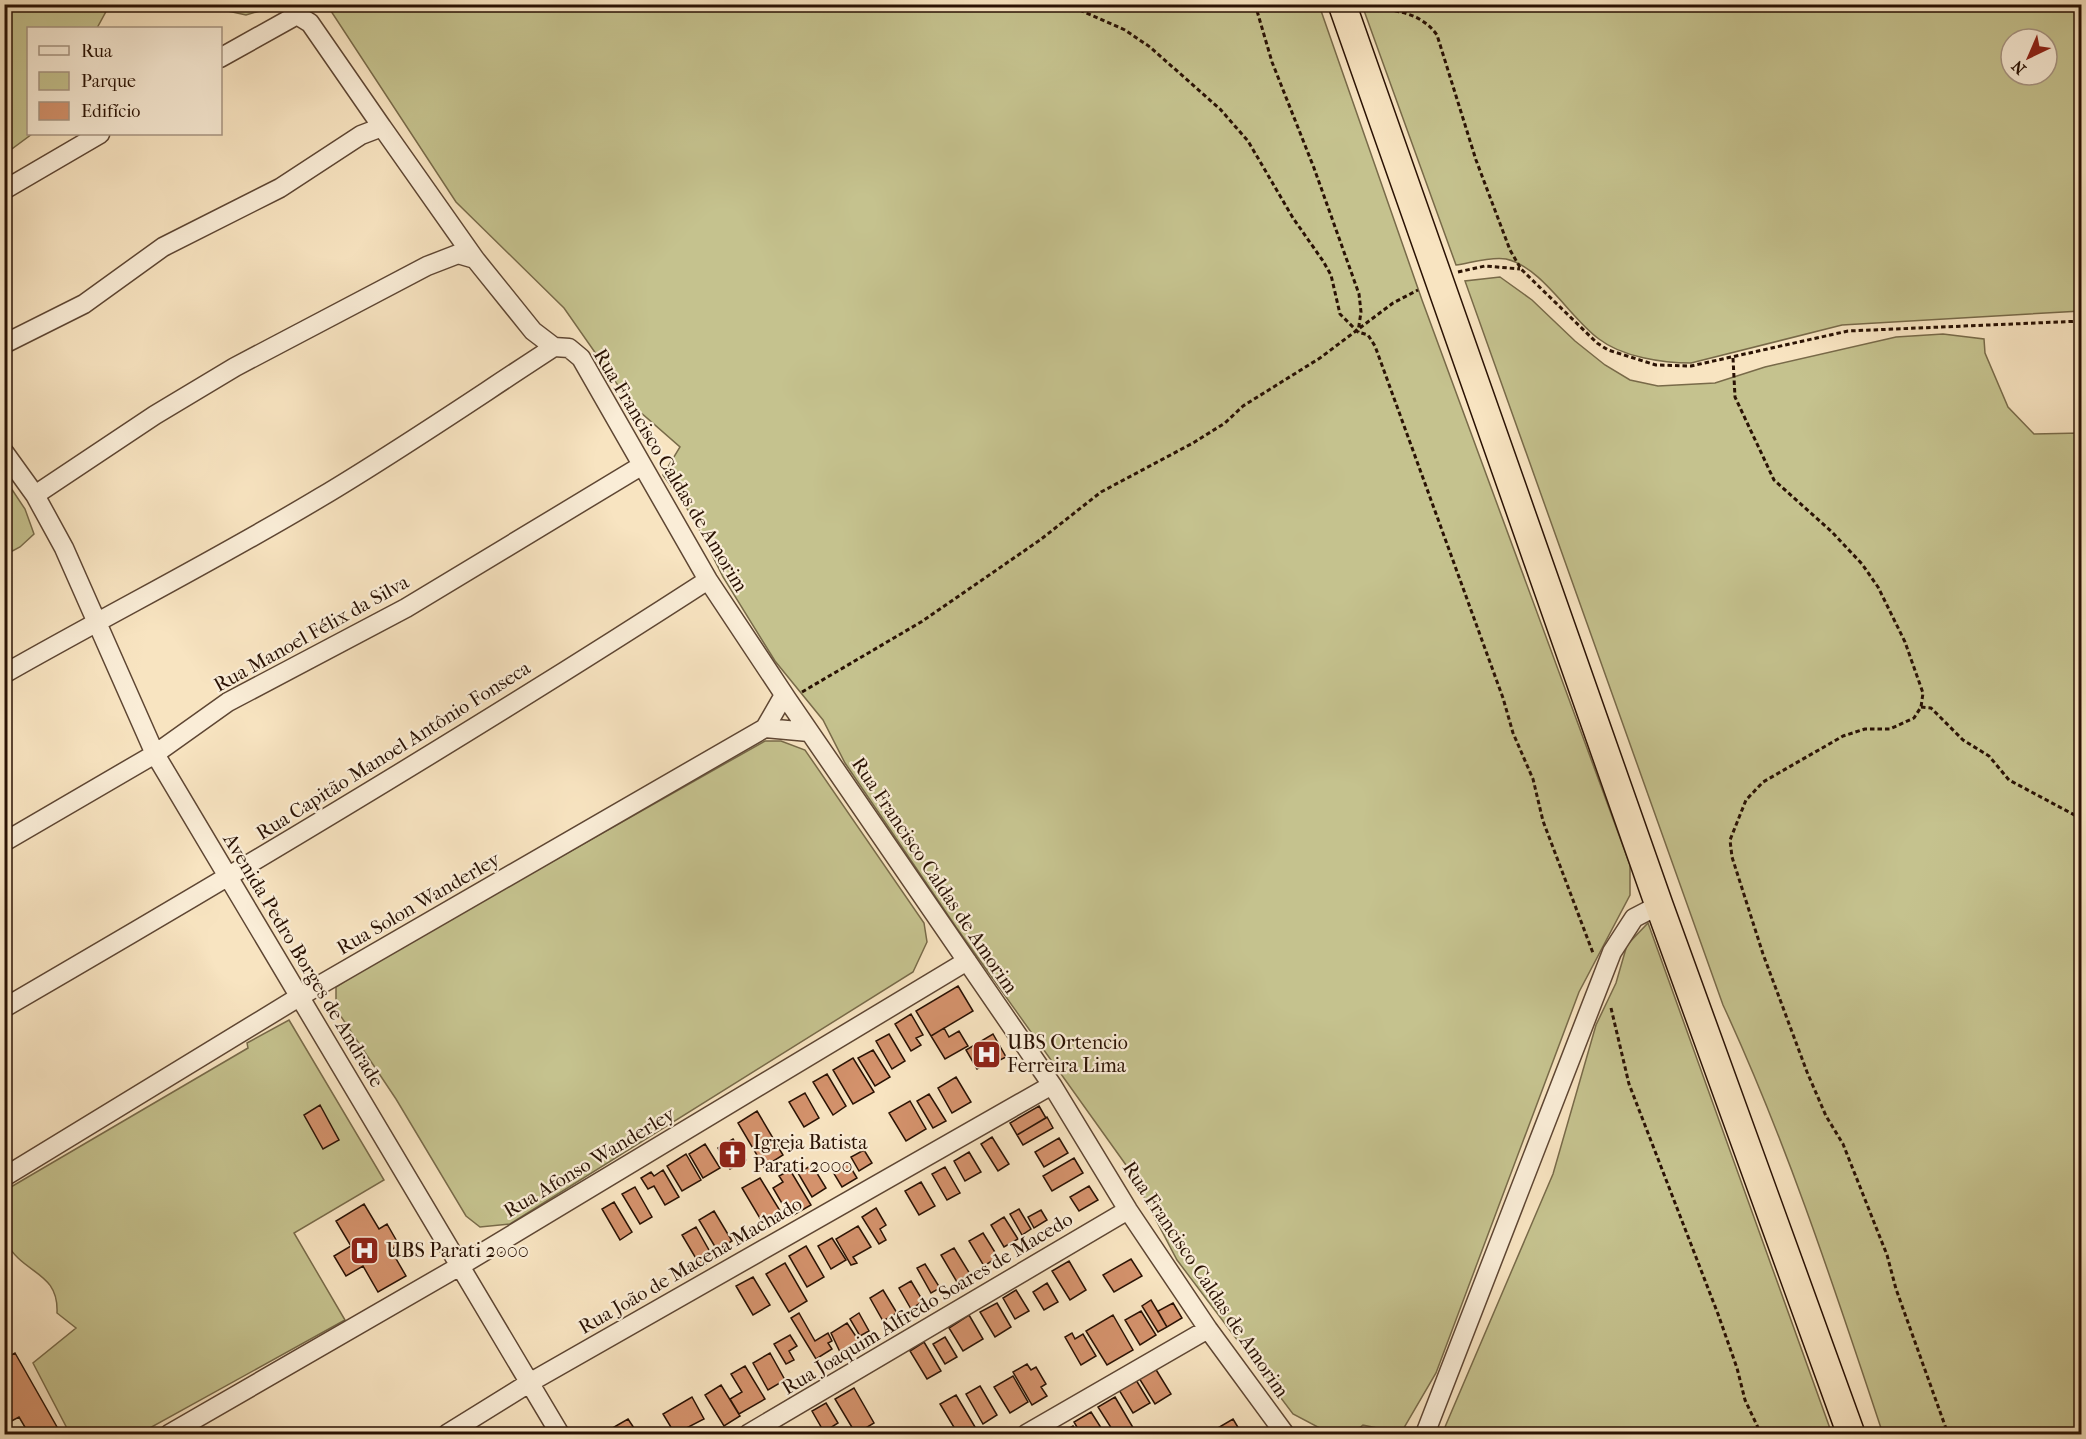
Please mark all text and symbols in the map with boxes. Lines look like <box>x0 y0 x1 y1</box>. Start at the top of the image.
legend <box>27 27 222 135</box>
north arrow <box>1999 27 2059 87</box>
text: Rua <box>81 41 113 62</box>
text: N <box>2007 56 2030 78</box>
text: Parque <box>81 71 136 92</box>
text: Edifício <box>81 101 140 122</box>
street label: Rua Francisco Caldas de Amorim <box>589 344 753 596</box>
street label: Rua Manoel Félix da Silva <box>210 570 413 697</box>
street label: Rua Capitão Manoel Antônio Fonseca <box>252 656 535 845</box>
street label: Rua Francisco Caldas de Amorim <box>847 753 1023 998</box>
street label: Avenida Pedro Borges de Andrade <box>218 828 389 1091</box>
street label: Rua Solon Wanderley <box>333 847 505 960</box>
place label: UBS Ortencio Ferreira Lima <box>1007 1031 1128 1077</box>
hospital icon: UBS Ortencio Ferreira Lima <box>970 1038 1002 1070</box>
street label: Rua Afonso Wanderley <box>500 1102 680 1223</box>
place label: Igreja Batista Parati 2000 <box>753 1131 868 1177</box>
church icon: Igreja Batista Parati 2000 <box>716 1138 748 1170</box>
street label: Rua Francisco Caldas de Amorim <box>1118 1157 1294 1402</box>
street label: Rua João de Macena Machado <box>574 1192 806 1339</box>
street label: Rua Joaquim Alfredo Soares de Macedo <box>778 1207 1077 1400</box>
hospital icon: UBS Parati 2000 <box>349 1234 381 1266</box>
place label: UBS Parati 2000 <box>386 1239 529 1262</box>

